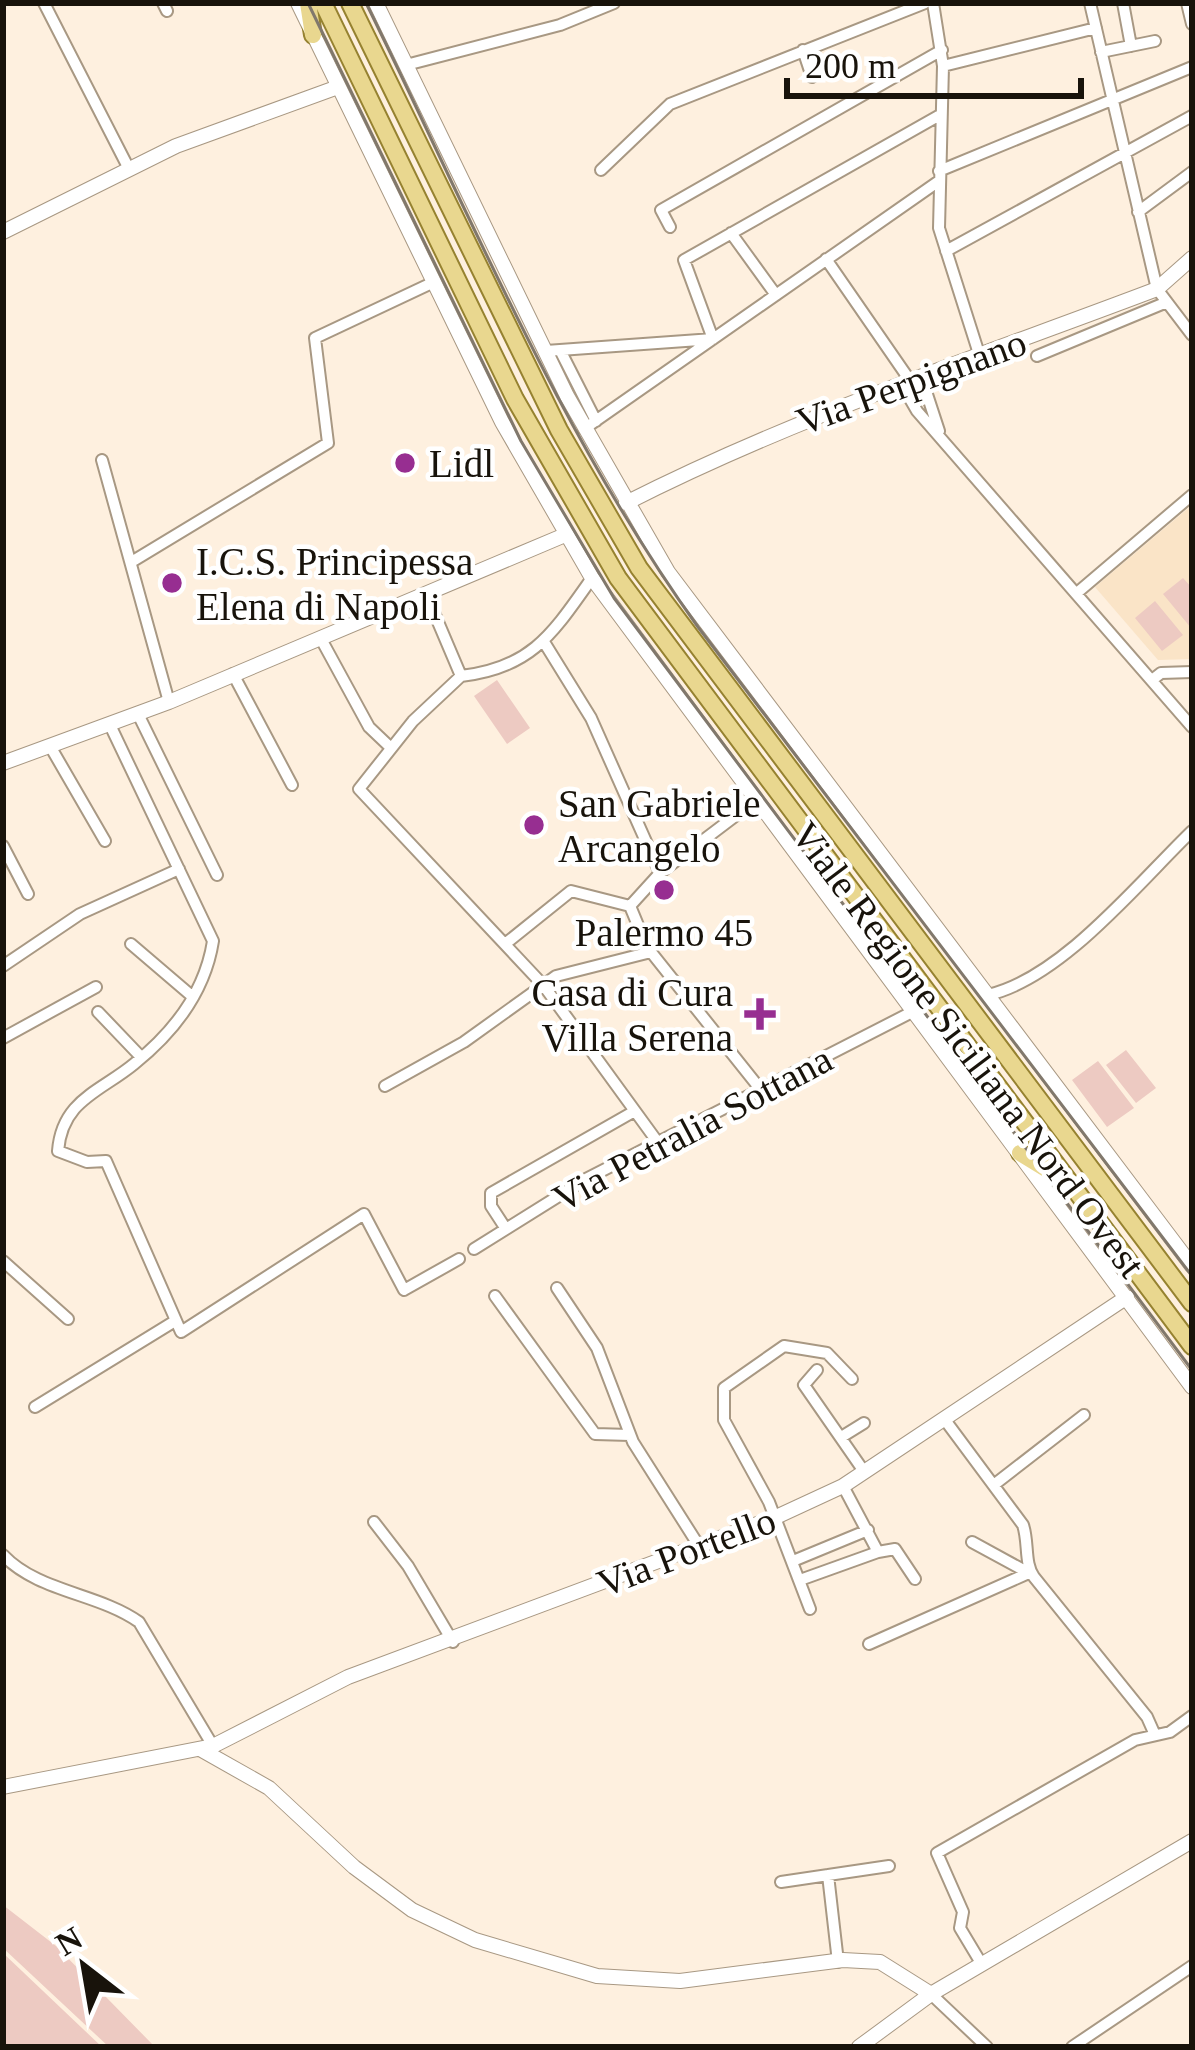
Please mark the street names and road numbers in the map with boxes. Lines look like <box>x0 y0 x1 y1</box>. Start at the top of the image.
street label: Via Perpignano <box>790 320 1032 444</box>
street label: Viale Regione Siciliana Nord Ovest <box>783 813 1154 1286</box>
street label: Via Petralia Sottana <box>545 1037 839 1220</box>
street label: Via Portello <box>591 1498 781 1605</box>

